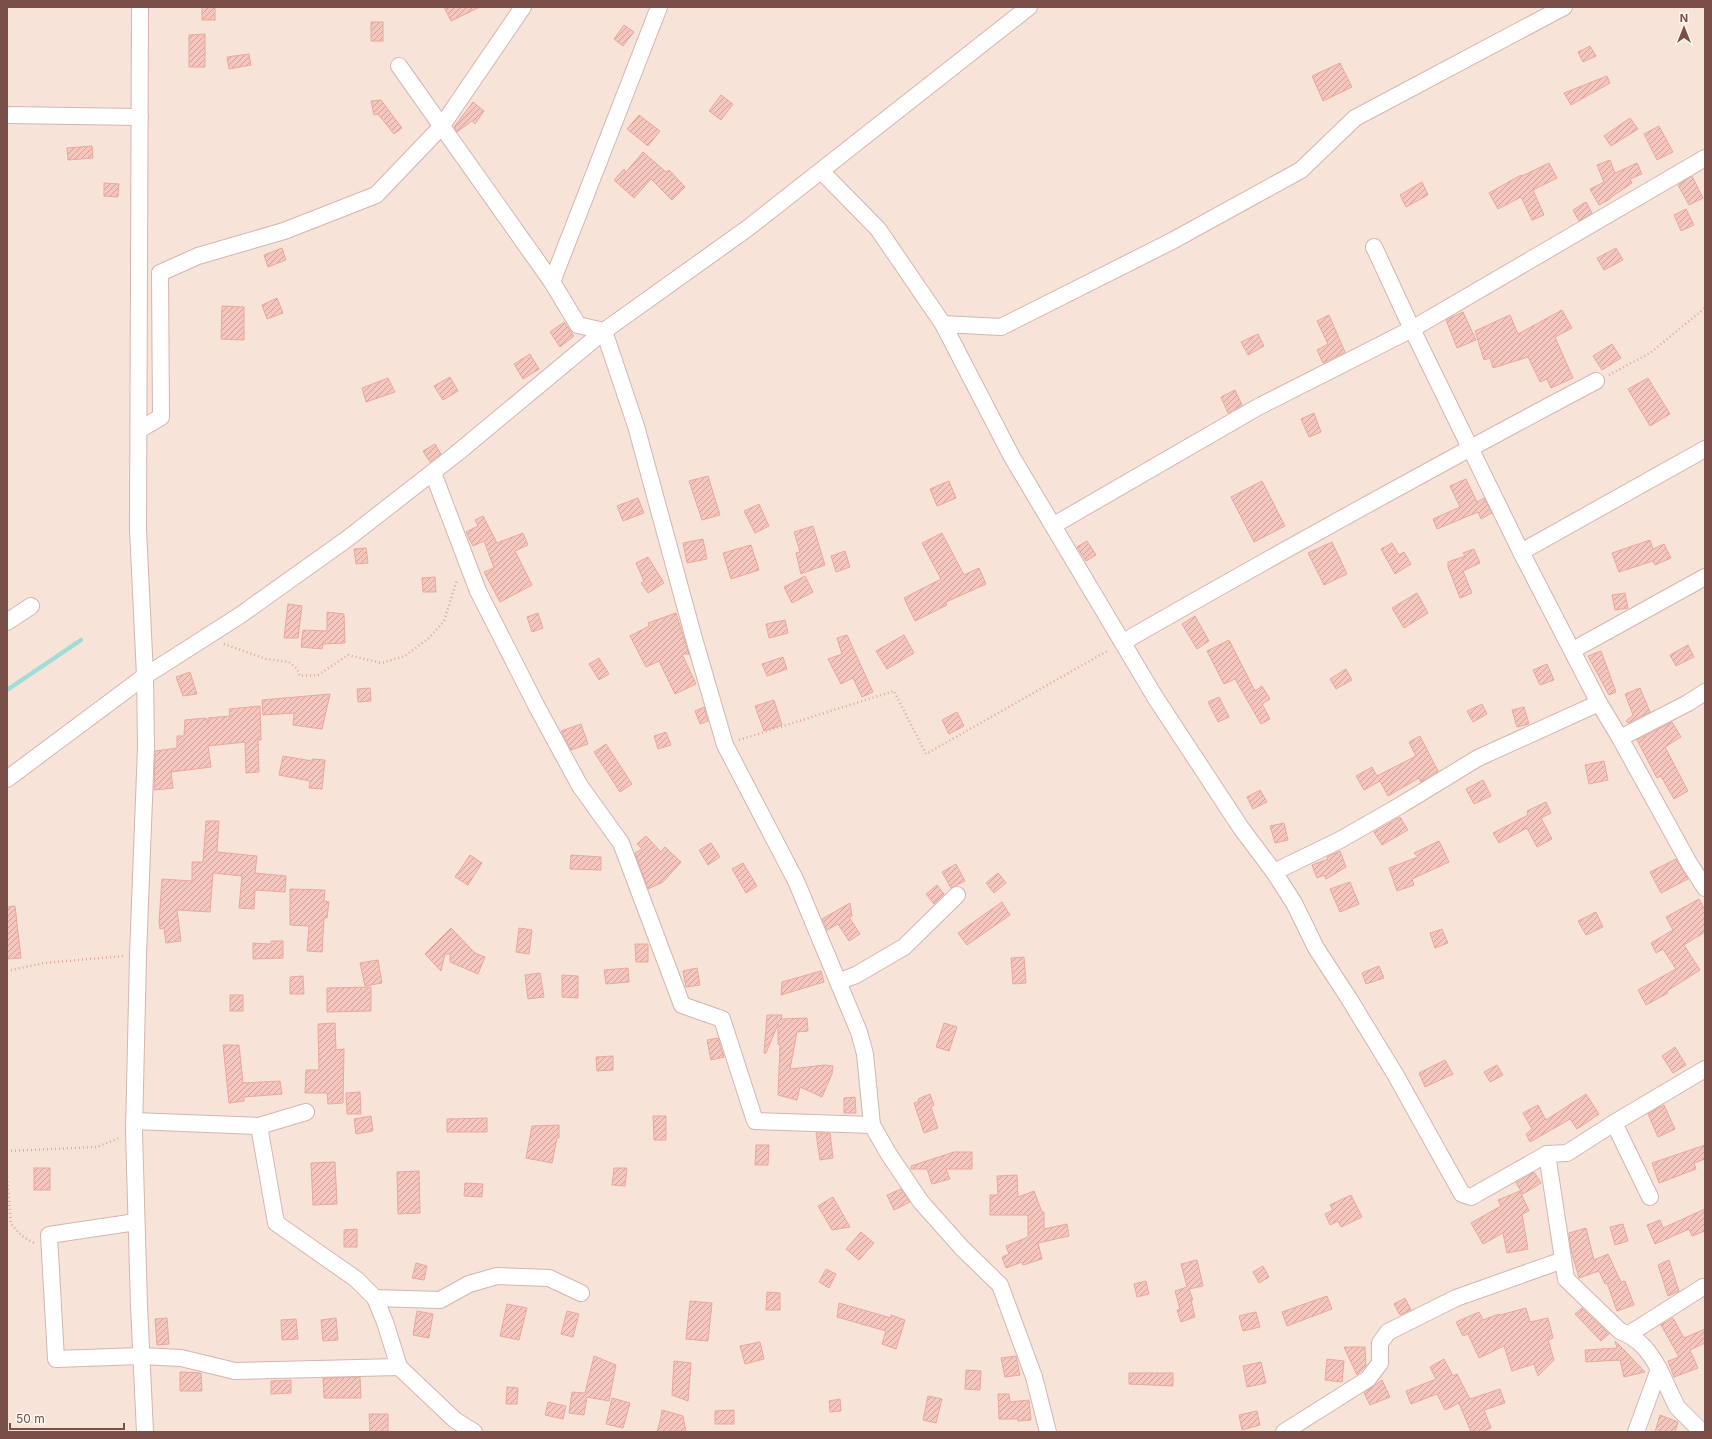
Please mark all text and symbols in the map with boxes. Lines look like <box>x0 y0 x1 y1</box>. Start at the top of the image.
north arrow <box>1664 8 1704 48</box>
text: N <box>1680 11 1688 25</box>
scale bar <box>10 1405 124 1431</box>
text: 50 m <box>16 1411 45 1426</box>

